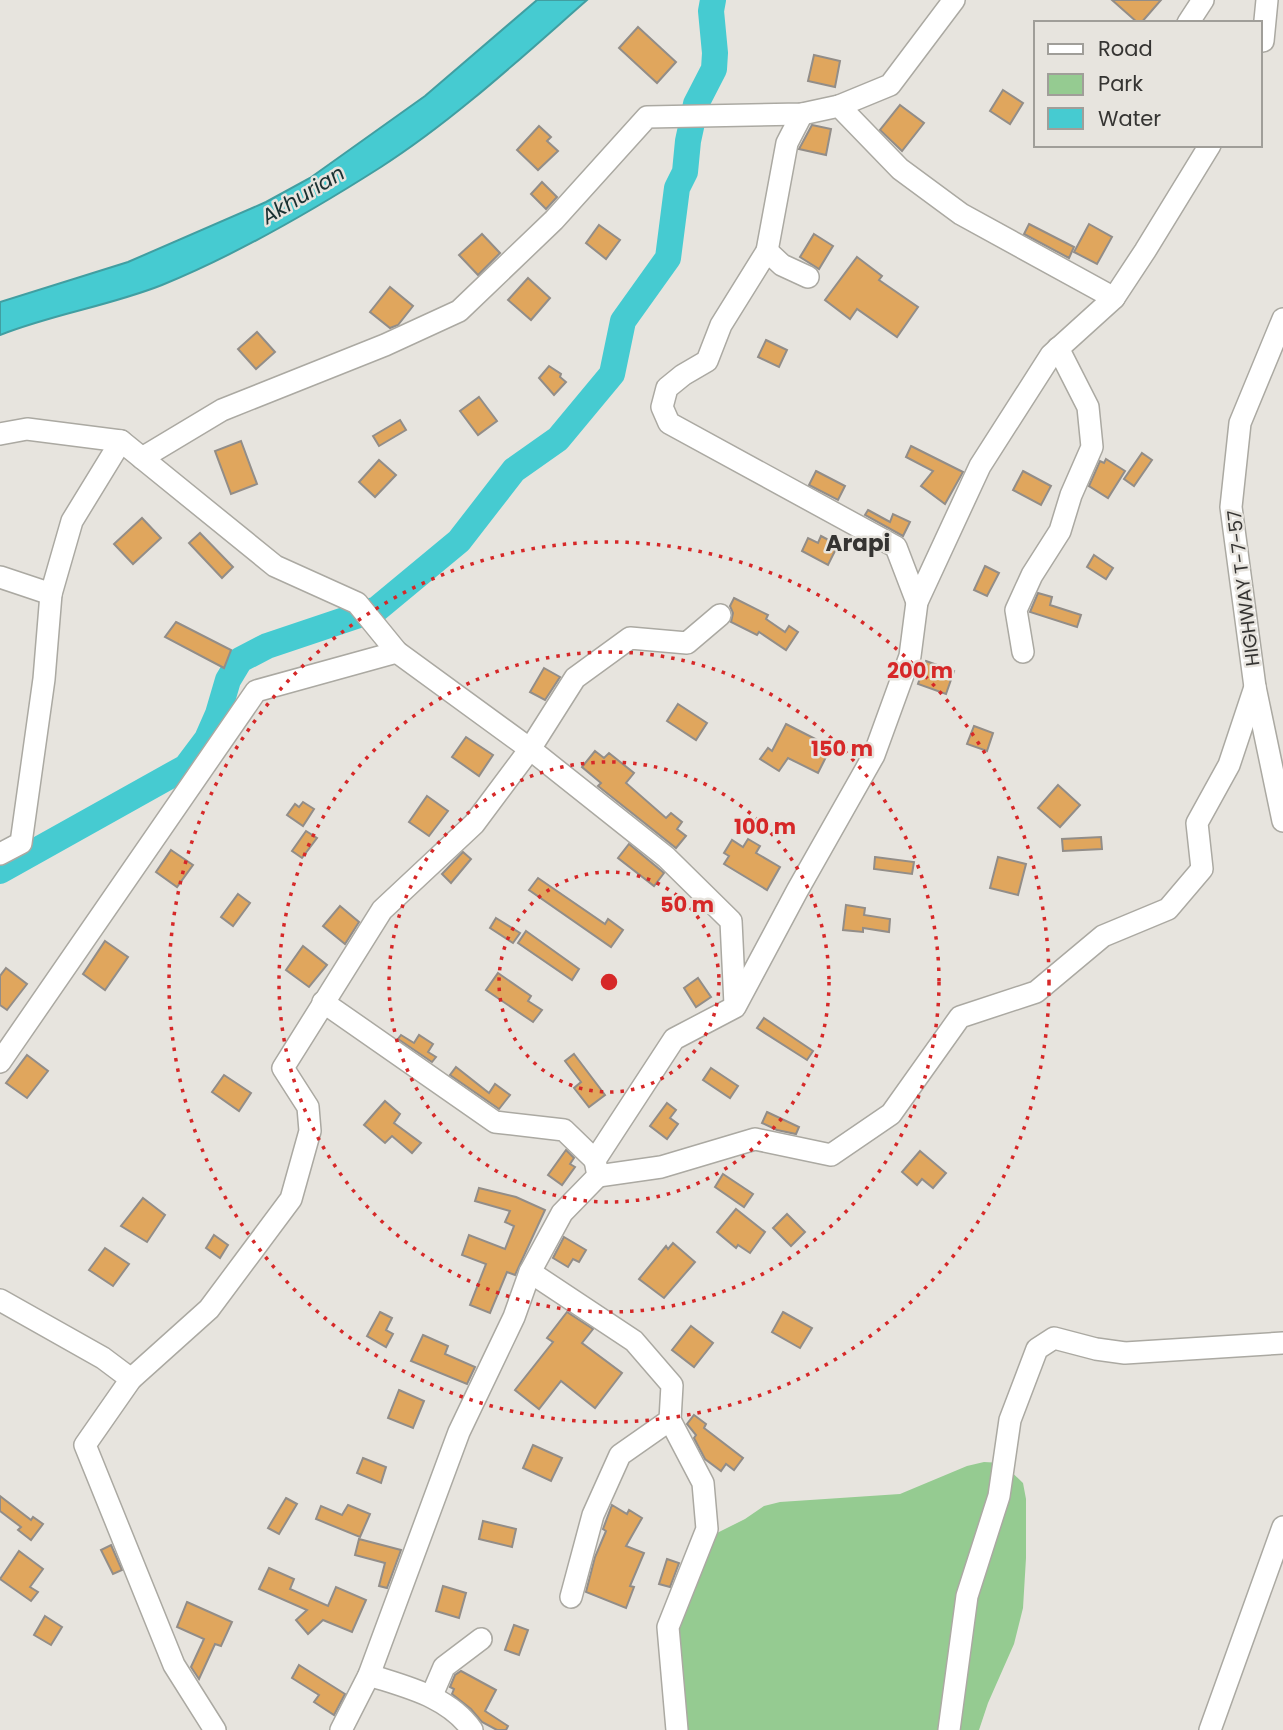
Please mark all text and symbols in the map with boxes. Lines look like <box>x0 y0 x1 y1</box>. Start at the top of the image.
legend <box>1034 21 1262 147</box>
text: Road <box>1098 34 1153 63</box>
text: Park <box>1098 69 1143 98</box>
text: Water <box>1098 104 1161 133</box>
water label: Akhurian <box>255 158 350 231</box>
street label: HIGHWAY T-7-57 <box>1221 508 1266 668</box>
district label: Arapi <box>826 527 890 559</box>
text: 200 m <box>887 656 953 685</box>
text: 150 m <box>811 734 873 763</box>
text: 100 m <box>734 812 796 841</box>
text: 50 m <box>660 890 714 919</box>
centre of rings <box>597 970 621 994</box>

